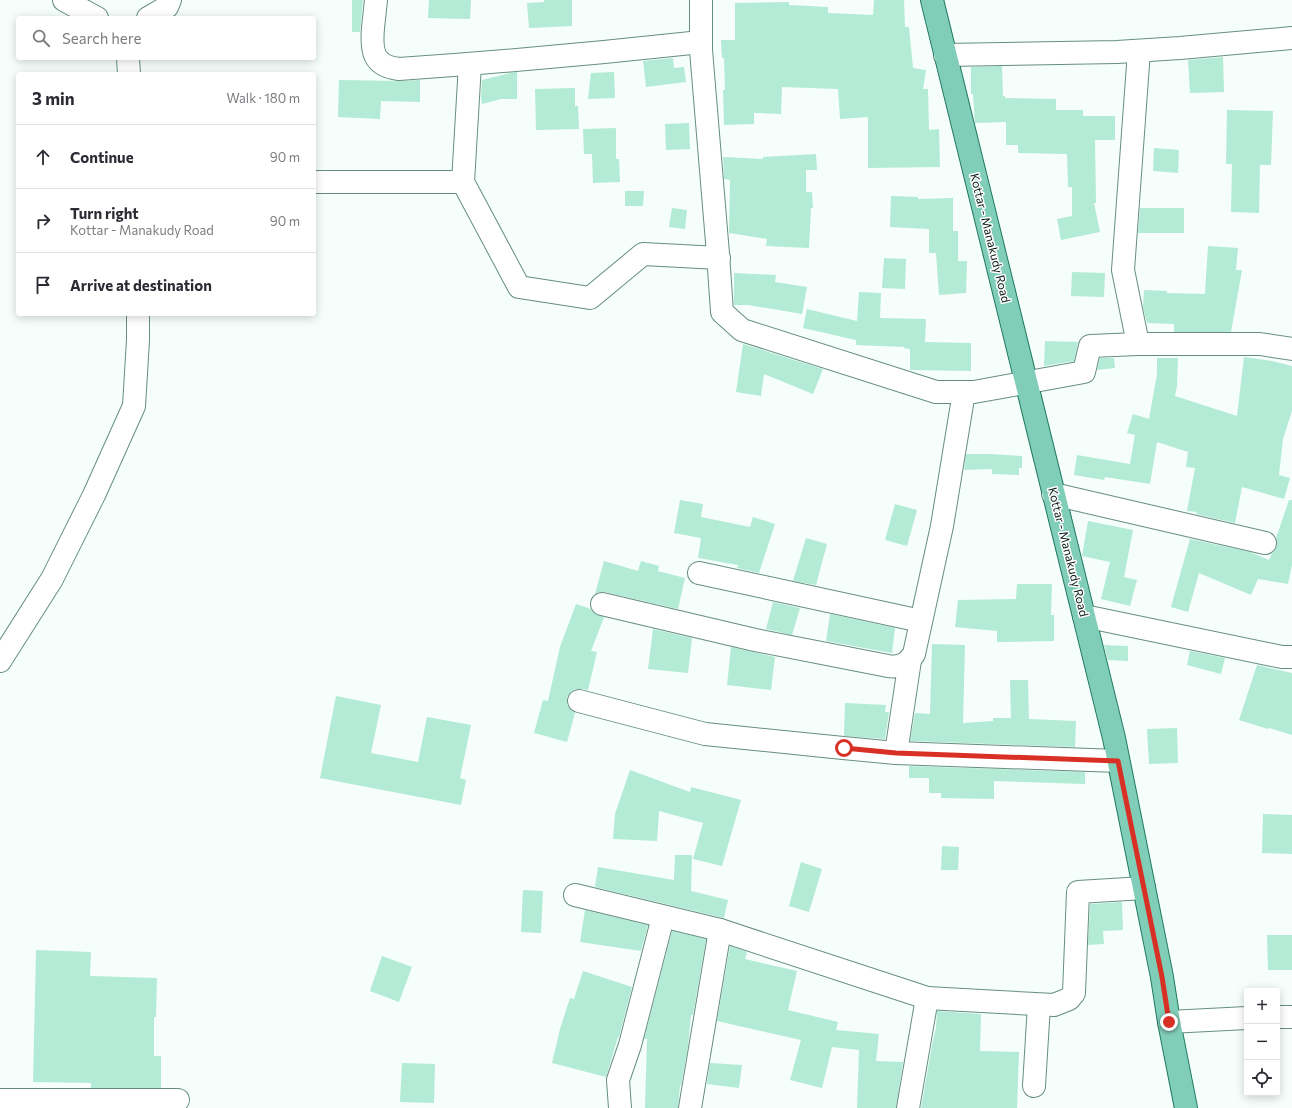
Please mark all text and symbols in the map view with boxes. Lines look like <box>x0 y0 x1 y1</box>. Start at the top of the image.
search box <box>16 16 316 60</box>
icon: search <box>30 27 52 49</box>
text: Search here <box>62 29 141 47</box>
text: 3 min <box>32 88 75 109</box>
text: Walk · 180 m <box>226 90 300 106</box>
icon: ahead <box>32 146 54 168</box>
text: Continue <box>70 148 134 166</box>
text: 90 m <box>270 149 300 165</box>
street label: Kottar - Manakudy Road <box>968 172 1014 304</box>
text: Turn right <box>70 204 139 222</box>
icon: right <box>32 210 54 232</box>
text: 90 m <box>270 213 300 229</box>
text: Kottar - Manakudy Road <box>70 222 214 238</box>
icon: arrive <box>32 274 54 296</box>
text: Arrive at destination <box>70 276 212 294</box>
street label: Kottar - Manakudy Road <box>1046 486 1092 618</box>
route start <box>835 739 853 757</box>
map controls <box>1244 988 1280 1096</box>
button: + <box>1244 988 1280 1024</box>
route end <box>1160 1013 1178 1031</box>
button: − <box>1244 1024 1280 1060</box>
button: locate <box>1244 1060 1280 1096</box>

